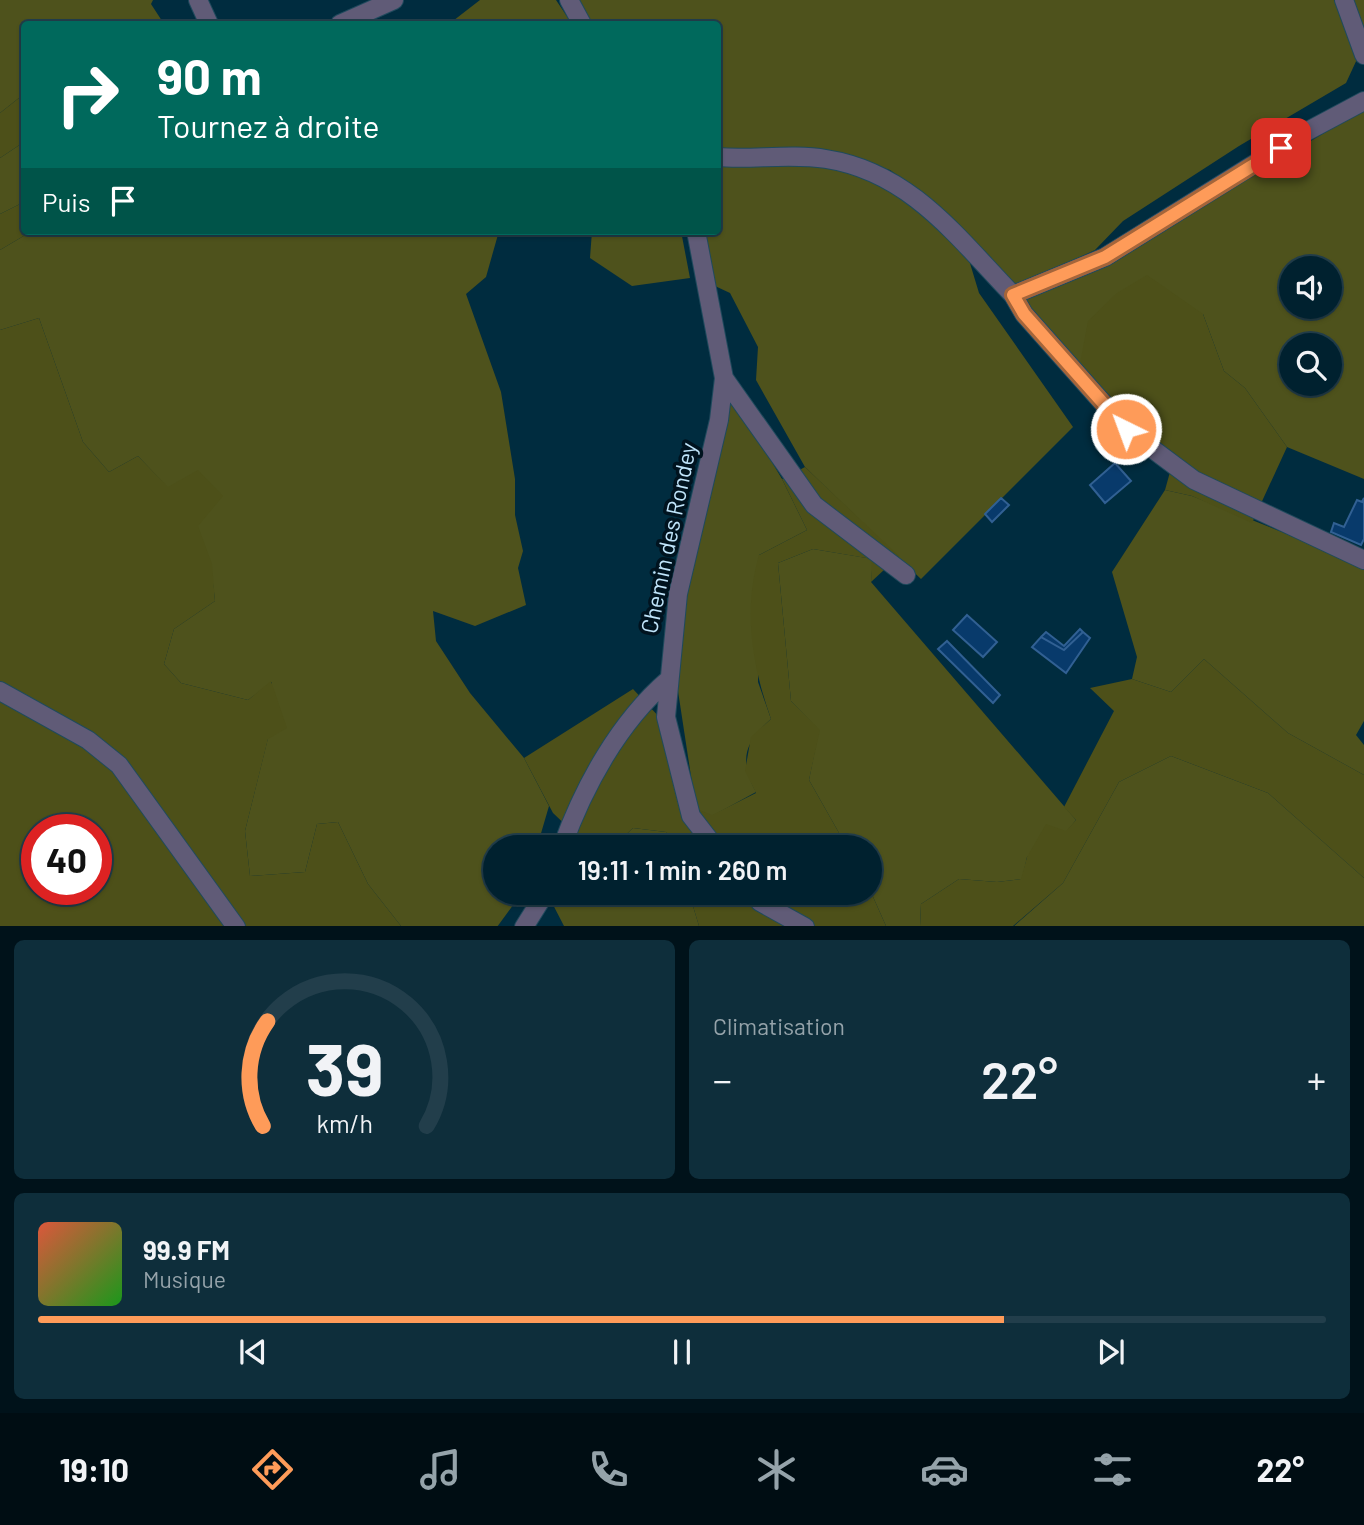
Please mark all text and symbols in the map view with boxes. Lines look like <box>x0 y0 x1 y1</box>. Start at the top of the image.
text: 90 m <box>157 46 262 105</box>
icon: right <box>42 49 133 140</box>
text: Tournez à droite <box>157 106 379 144</box>
pin <box>1251 118 1311 178</box>
icon: arrive <box>1262 129 1300 167</box>
icon: arrive <box>104 182 142 220</box>
text: Puis <box>42 186 90 217</box>
map controls <box>1279 256 1342 396</box>
button: sound <box>1279 256 1342 319</box>
button: search <box>1279 333 1342 396</box>
position arrow <box>1089 392 1163 466</box>
street label: Chemin des Rondey <box>634 439 702 636</box>
speed limit sign: 40 <box>21 814 112 905</box>
text: 19:11 · 1 min · 260 m <box>578 854 787 885</box>
text: Climatisation <box>713 1012 845 1040</box>
text: 39 <box>306 1023 383 1111</box>
text: 22° <box>981 1047 1058 1109</box>
text: − <box>713 1056 732 1102</box>
text: + <box>1307 1056 1326 1102</box>
text: km/h <box>316 1107 373 1137</box>
text: 99.9 FM <box>143 1234 230 1265</box>
text: Musique <box>143 1265 226 1293</box>
icon: previous <box>234 1333 272 1371</box>
icon: pause <box>663 1333 701 1371</box>
icon: next <box>1092 1333 1130 1371</box>
icon: directions <box>248 1445 297 1494</box>
icon: music <box>416 1445 465 1494</box>
icon: phone <box>584 1445 633 1494</box>
icon: climate <box>752 1445 801 1494</box>
icon: car <box>920 1445 969 1494</box>
icon: filters <box>1088 1445 1137 1494</box>
text: 19:10 <box>60 1450 129 1488</box>
text: 22° <box>1257 1450 1304 1488</box>

